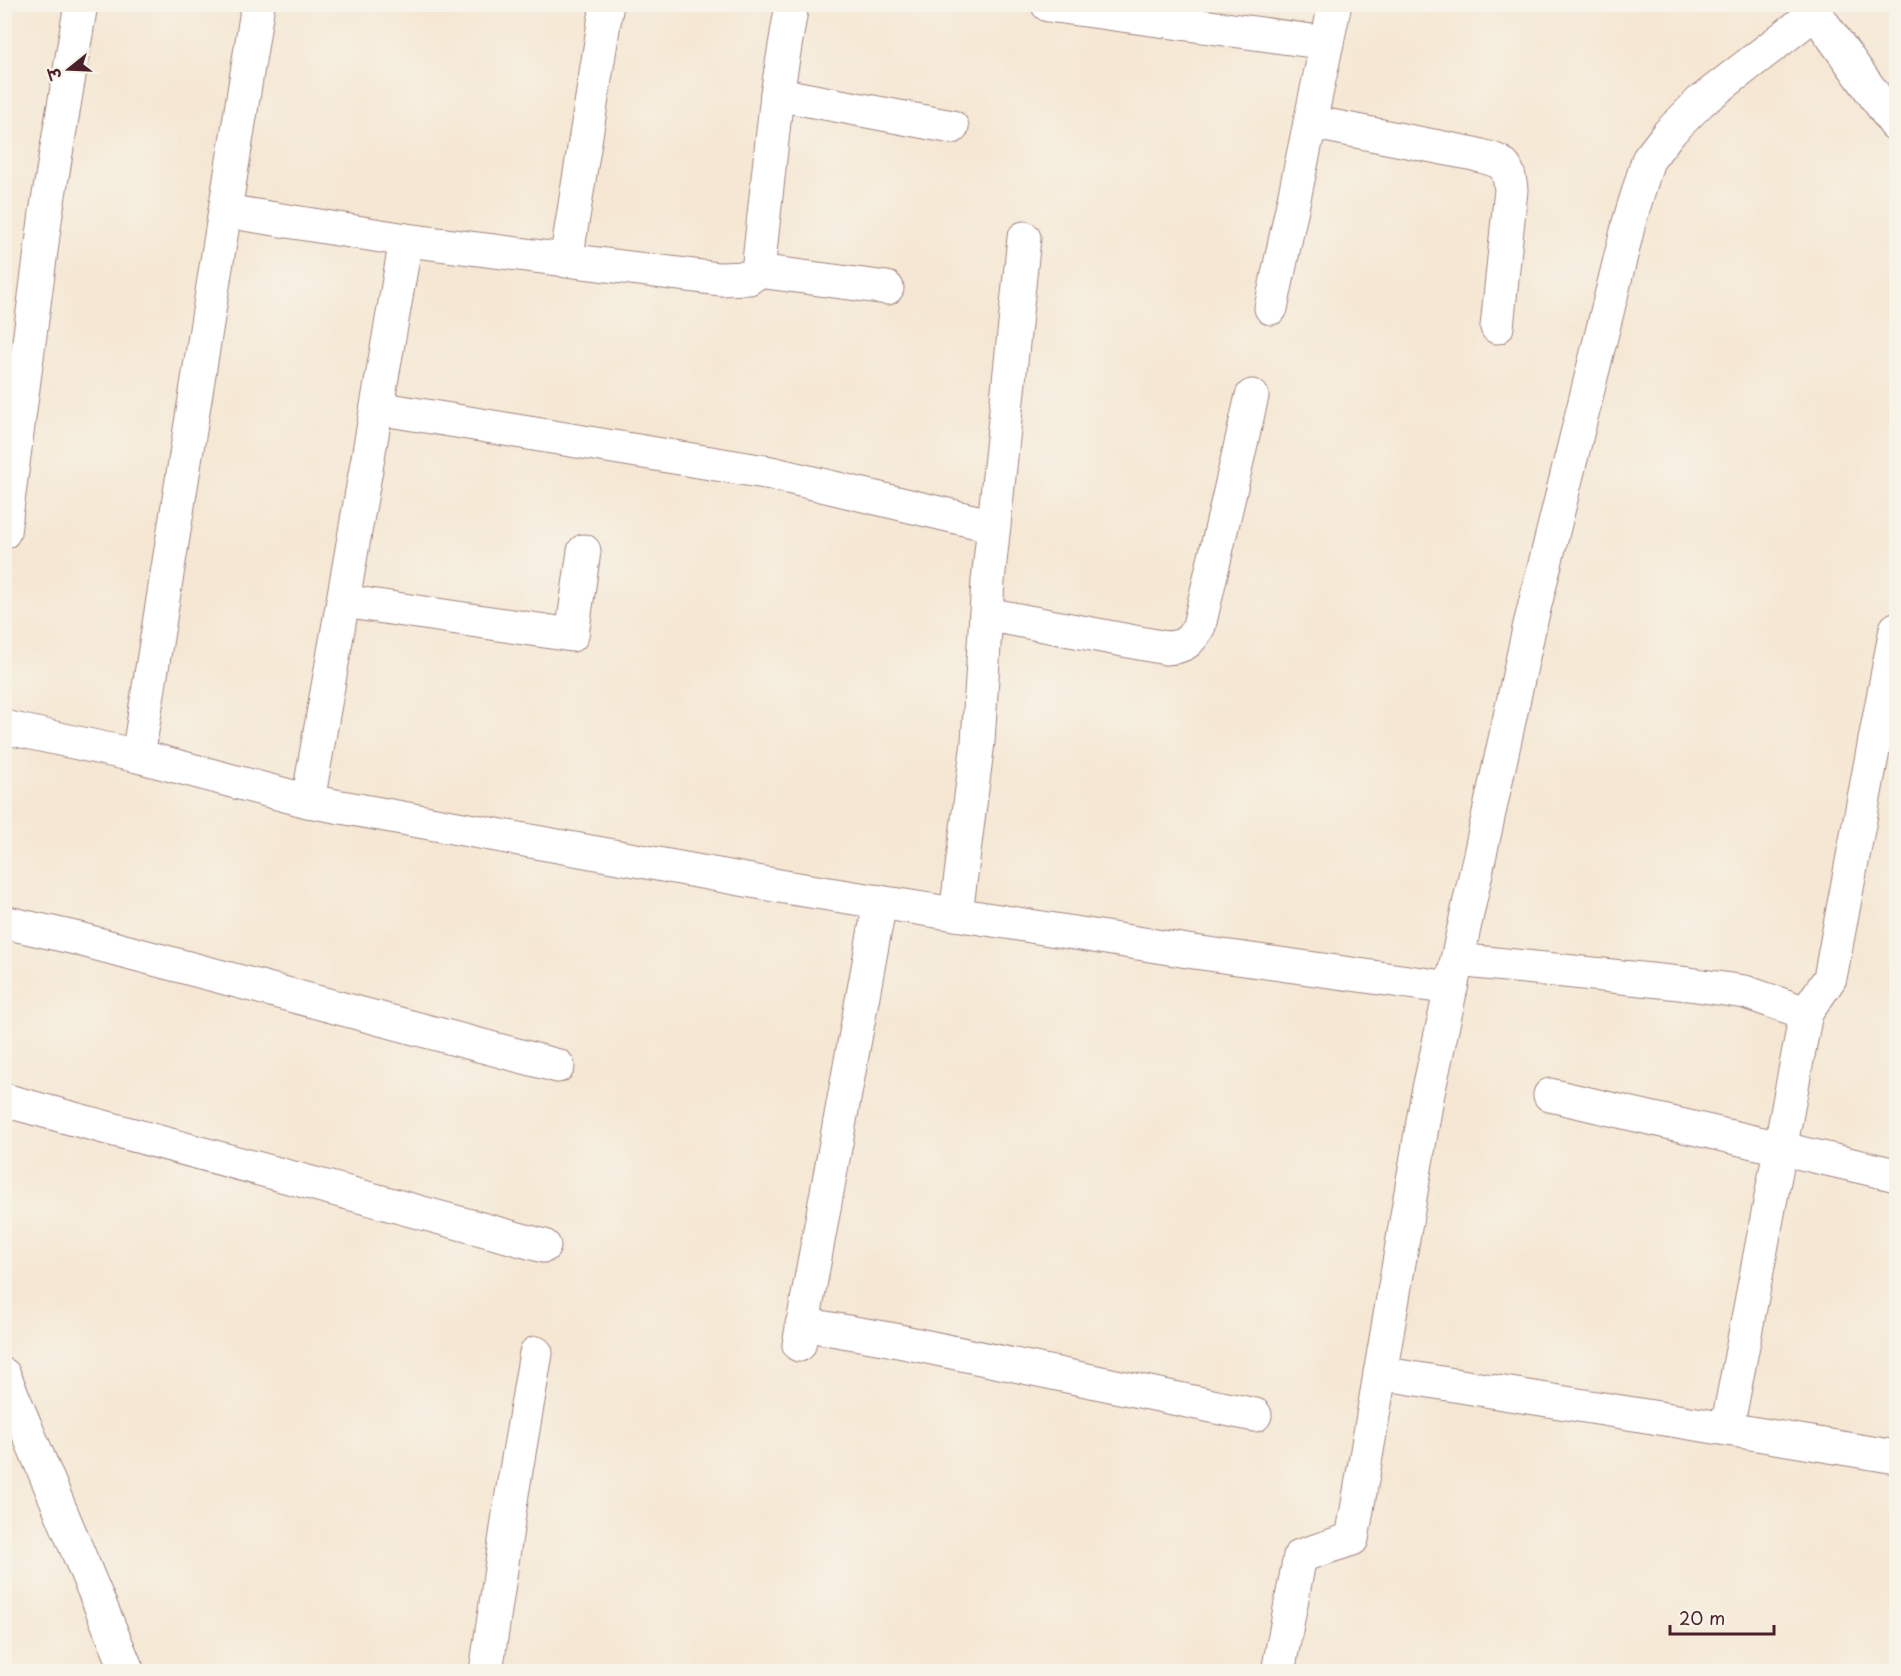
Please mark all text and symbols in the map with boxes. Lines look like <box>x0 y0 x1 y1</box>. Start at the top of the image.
north arrow <box>39 39 99 99</box>
text: उ <box>40 64 67 85</box>
scale bar <box>1670 1598 1774 1636</box>
text: 20 m <box>1679 1604 1725 1631</box>

